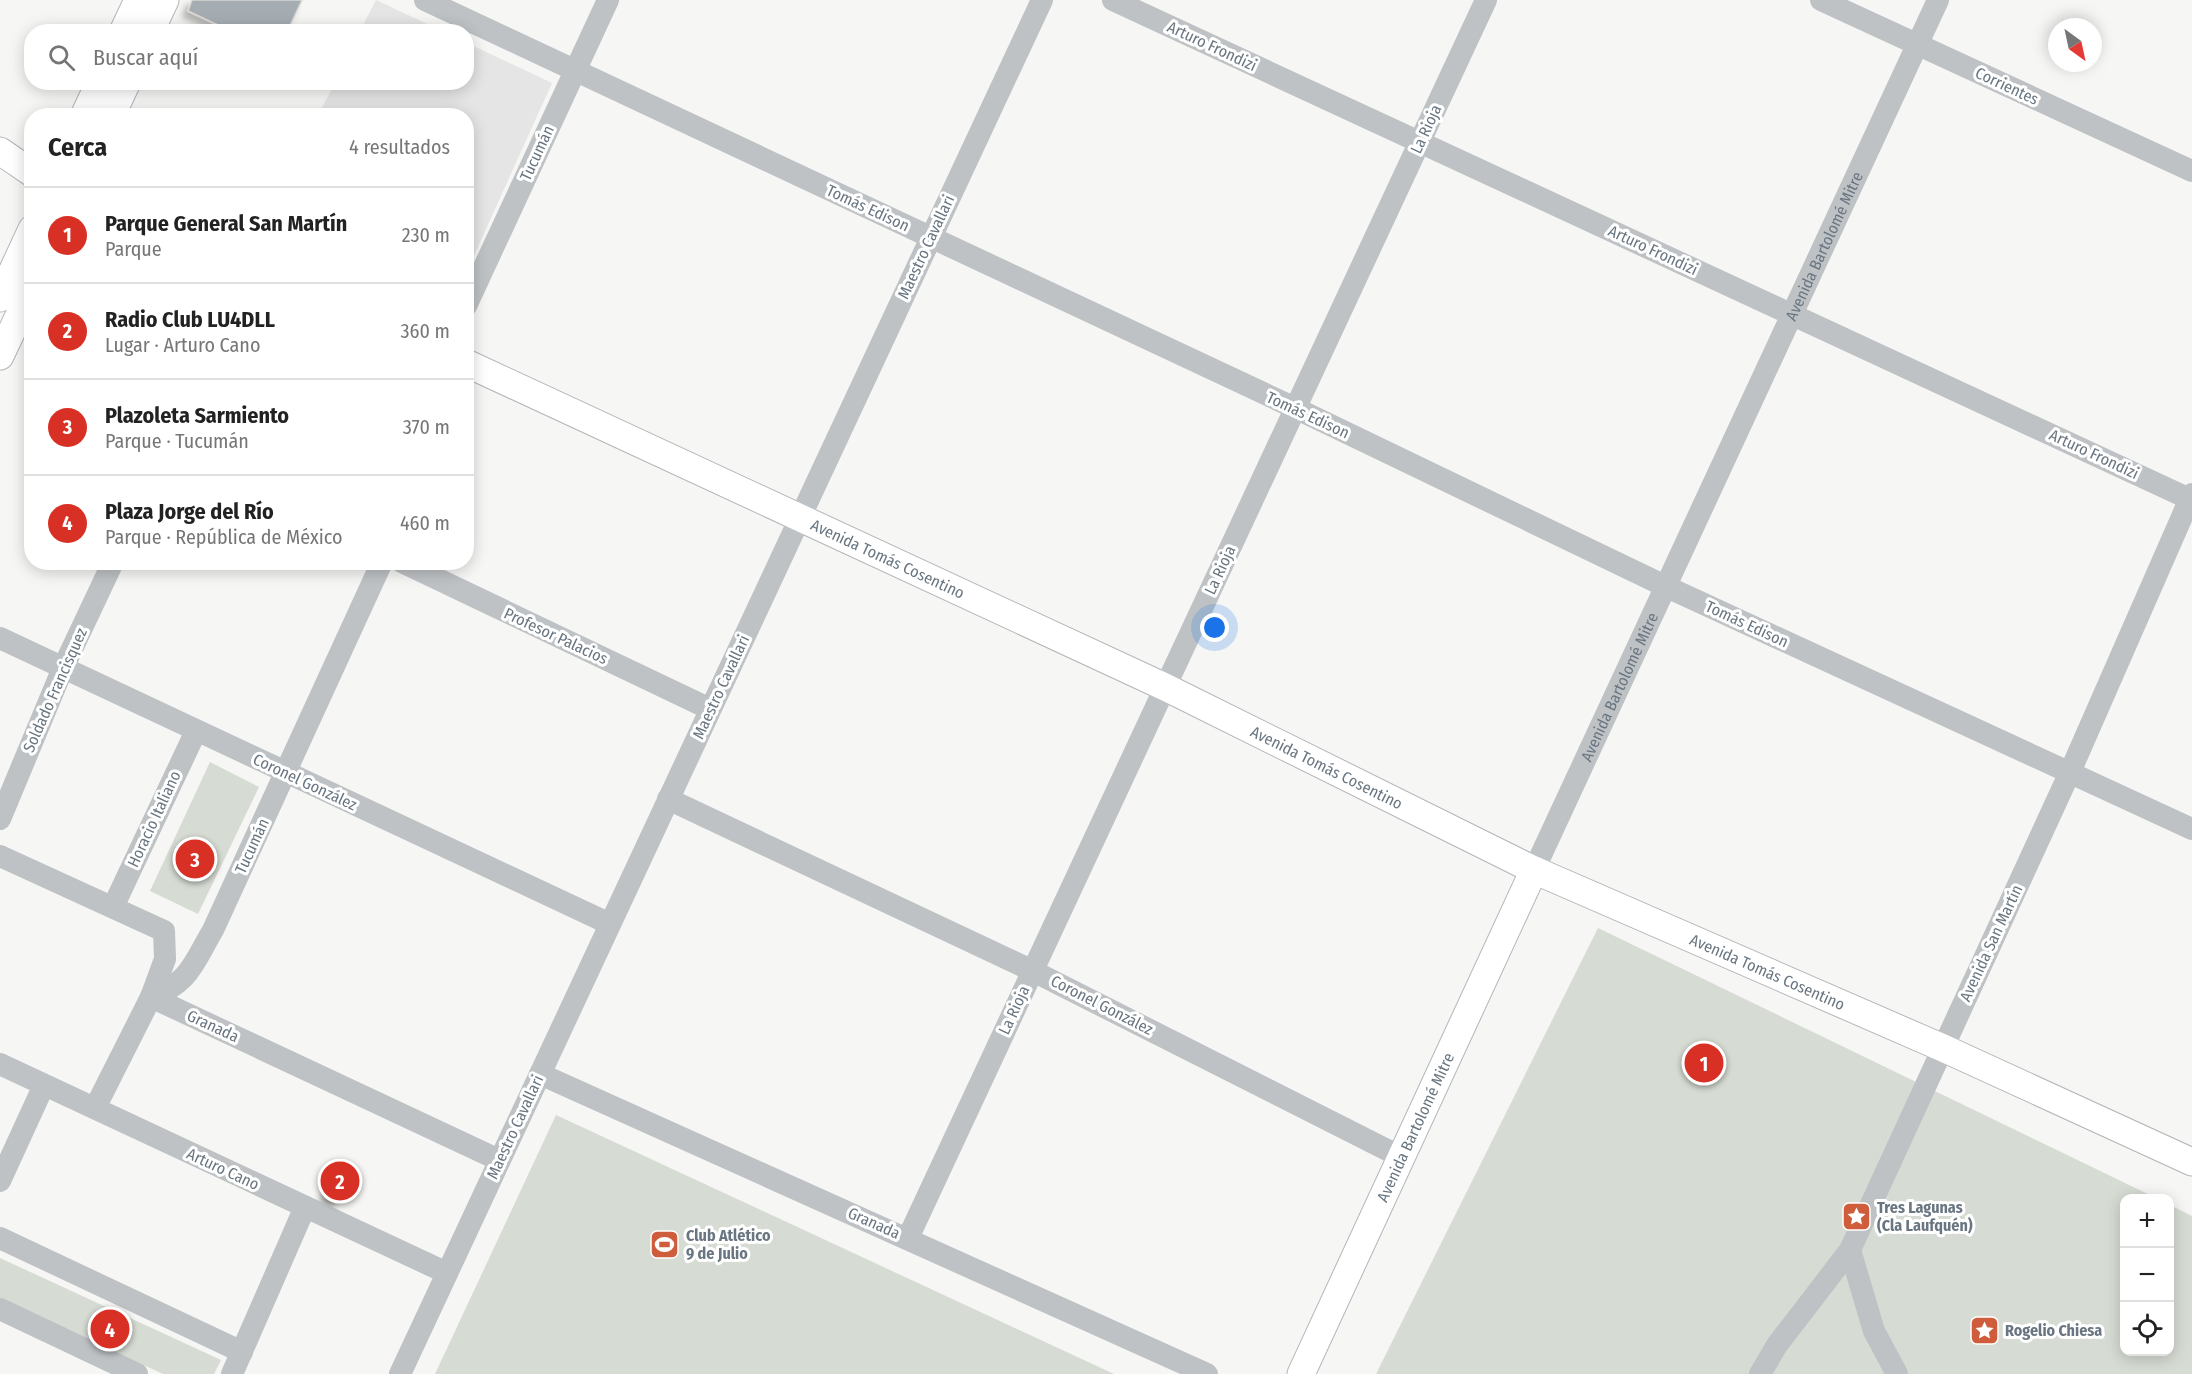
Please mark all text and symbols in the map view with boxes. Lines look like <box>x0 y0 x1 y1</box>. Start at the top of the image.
street label: Arturo Frondizi <box>1164 17 1260 75</box>
north arrow <box>2048 18 2102 72</box>
search box <box>24 24 474 90</box>
icon: search <box>45 41 78 74</box>
text: Buscar aquí <box>93 44 198 71</box>
street label: Corrientes <box>1972 63 2042 109</box>
street label: La Rioja <box>1406 101 1446 156</box>
street label: Tucumán <box>516 122 558 184</box>
text: Cerca <box>48 132 107 163</box>
text: 4 resultados <box>349 135 450 159</box>
street label: Avenida Bartolomé Mitre <box>1781 168 1867 323</box>
street label: Tomás Edison <box>824 181 912 235</box>
street label: Maestro Cavallari <box>894 192 958 302</box>
text: Parque General San Martín <box>105 210 347 237</box>
street label: Arturo Frondizi <box>1605 221 1701 279</box>
text: 1 <box>63 223 72 247</box>
text: 230 m <box>402 223 450 247</box>
text: Parque <box>105 237 162 261</box>
text: Radio Club LU4DLL <box>105 306 275 333</box>
text: 2 <box>63 319 72 343</box>
text: 360 m <box>401 319 450 343</box>
text: Lugar · Arturo Cano <box>105 333 260 357</box>
street label: Tomás Edison <box>1264 388 1352 442</box>
text: Plazoleta Sarmiento <box>105 402 289 429</box>
text: 3 <box>63 415 72 439</box>
text: 370 m <box>403 415 450 439</box>
street label: Arturo Frondizi <box>2046 425 2142 483</box>
text: Parque · Tucumán <box>105 429 249 453</box>
text: Plaza Jorge del Río <box>105 498 274 525</box>
text: 4 <box>62 511 73 535</box>
text: 460 m <box>400 511 450 535</box>
street label: Avenida Tomás Cosentino <box>808 515 968 602</box>
text: Parque · República de México <box>105 525 342 549</box>
street label: La Rioja <box>1200 542 1240 597</box>
street label: Tomás Edison <box>1703 597 1791 651</box>
street label: Profesor Palacios <box>501 604 611 668</box>
street label: Avenida Bartolomé Mitre <box>1576 609 1662 764</box>
your location <box>1200 613 1229 642</box>
street label: Soldado Francisquez <box>19 625 91 755</box>
street label: Maestro Cavallari <box>689 632 753 742</box>
street label: Avenida Tomás Cosentino <box>1248 722 1406 813</box>
street label: Coronel González <box>250 750 360 814</box>
street label: Horacio Italiano <box>123 768 185 870</box>
street label: Tucumán <box>231 815 273 877</box>
pin: 3 <box>176 836 214 882</box>
street label: Avenida San Martín <box>1956 882 2026 1004</box>
street label: Avenida Tomás Cosentino <box>1687 930 1848 1014</box>
street label: Coronel González <box>1048 971 1156 1039</box>
street label: La Rioja <box>994 982 1034 1037</box>
street label: Granada <box>184 1006 242 1046</box>
pin: 1 <box>1684 1040 1724 1086</box>
street label: Avenida Bartolomé Mitre <box>1373 1050 1458 1205</box>
street label: Maestro Cavallari <box>483 1072 547 1182</box>
street label: Arturo Cano <box>184 1144 262 1194</box>
pin: 2 <box>320 1158 360 1204</box>
map controls <box>2120 1194 2174 1356</box>
button: + <box>2120 1194 2174 1248</box>
place label: Tres Lagunas (Cla Laufquén) <box>1877 1198 1973 1235</box>
place icon: Tres Lagunas (Cla Laufquén) <box>1840 1200 1872 1232</box>
street label: Granada <box>845 1203 903 1243</box>
place label: Club Atlético 9 de Julio <box>686 1226 771 1263</box>
sports icon: Club Atlético 9 de Julio <box>649 1228 681 1260</box>
button: − <box>2120 1248 2174 1302</box>
button: locate <box>2120 1302 2174 1356</box>
pin: 4 <box>90 1306 130 1352</box>
place icon: Rogelio Chiesa <box>1968 1314 2000 1346</box>
place label: Rogelio Chiesa <box>2005 1321 2102 1340</box>

